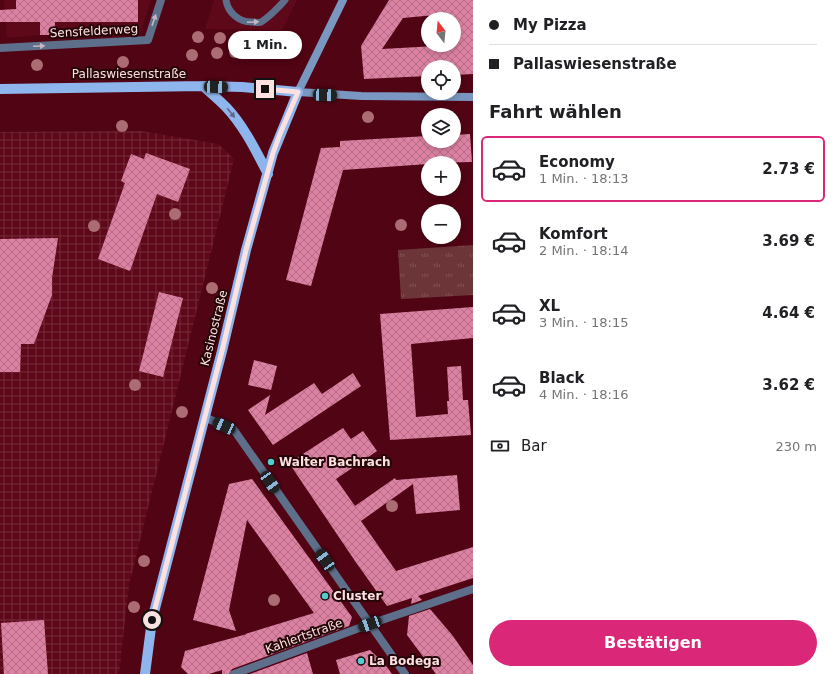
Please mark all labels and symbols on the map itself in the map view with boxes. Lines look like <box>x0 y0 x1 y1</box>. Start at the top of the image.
north arrow <box>421 12 461 52</box>
one-way arrow <box>152 14 158 26</box>
one-way arrow <box>247 19 260 25</box>
street label: Sensfelderweg <box>49 22 139 40</box>
callout: 1 Min. <box>228 31 302 59</box>
one-way arrow <box>33 43 46 49</box>
street label: Pallaswiesenstraße <box>72 67 186 81</box>
route end <box>256 80 274 98</box>
car <box>204 81 228 93</box>
car <box>313 89 337 101</box>
one-way arrow <box>227 108 235 119</box>
street label: Kasinostraße <box>198 289 230 367</box>
car <box>211 416 237 436</box>
place label: Walter Bachrach <box>279 455 391 469</box>
marker: Walter Bachrach <box>266 457 276 467</box>
car <box>258 469 282 495</box>
car <box>313 547 337 573</box>
place label: Cluster <box>333 589 381 603</box>
marker: Cluster <box>320 591 330 601</box>
route start <box>143 611 161 629</box>
car <box>357 614 383 634</box>
street label: Kahlertstraße <box>263 616 345 656</box>
place label: La Bodega <box>369 654 440 668</box>
marker: La Bodega <box>356 656 366 666</box>

